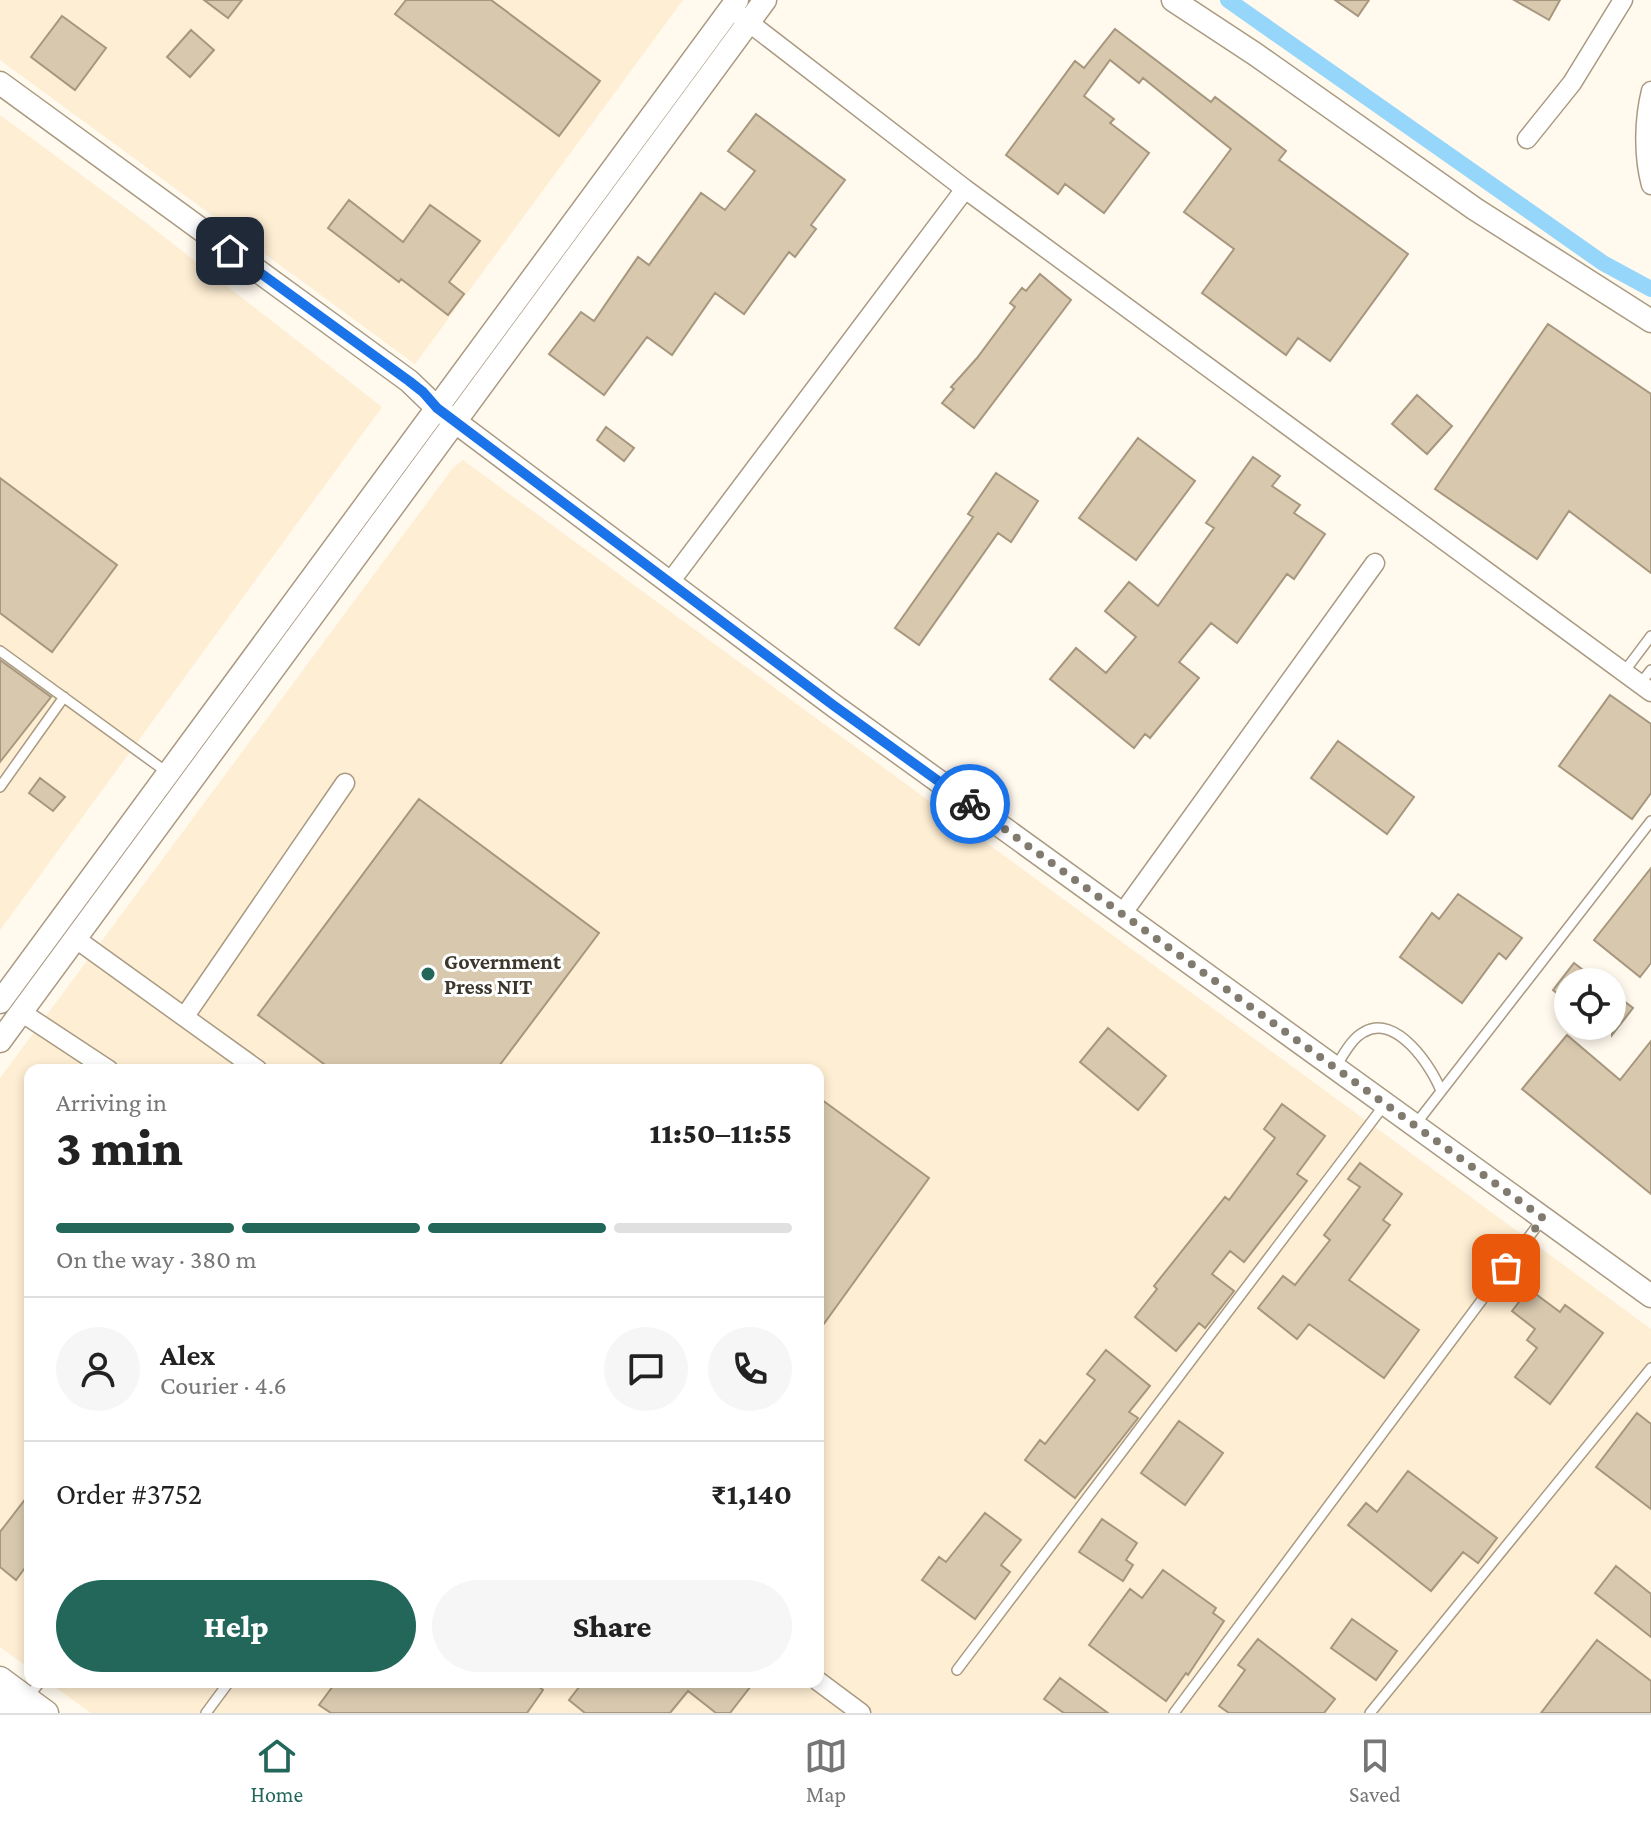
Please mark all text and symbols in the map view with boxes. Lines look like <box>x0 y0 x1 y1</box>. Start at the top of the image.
pin <box>196 217 264 285</box>
icon: home <box>208 229 252 273</box>
courier <box>930 764 1010 844</box>
icon: bike <box>948 782 992 826</box>
place label: Government Press NIT <box>444 949 562 999</box>
marker: Government Press NIT <box>419 965 437 983</box>
map controls <box>1554 968 1626 1040</box>
button: locate <box>1554 968 1626 1040</box>
text: Arriving in <box>56 1088 167 1117</box>
text: 11:50–11:55 <box>650 1116 792 1149</box>
text: 3 min <box>56 1118 183 1176</box>
pin <box>1472 1234 1540 1302</box>
text: On the way · 380 m <box>56 1245 257 1274</box>
icon: bag <box>1484 1246 1528 1290</box>
button: person <box>56 1327 140 1411</box>
button: chat <box>604 1327 688 1411</box>
button: phone <box>708 1327 792 1411</box>
text: Alex <box>160 1338 215 1371</box>
text: Courier · 4.6 <box>160 1371 287 1400</box>
text: Order #3752 <box>56 1477 202 1510</box>
text: ₹1,140 <box>711 1477 792 1510</box>
button: Help <box>56 1580 416 1672</box>
button: Share <box>432 1580 792 1672</box>
tab: Home <box>250 1734 303 1807</box>
tab: Map <box>804 1734 848 1807</box>
tab: Saved <box>1349 1734 1401 1807</box>

